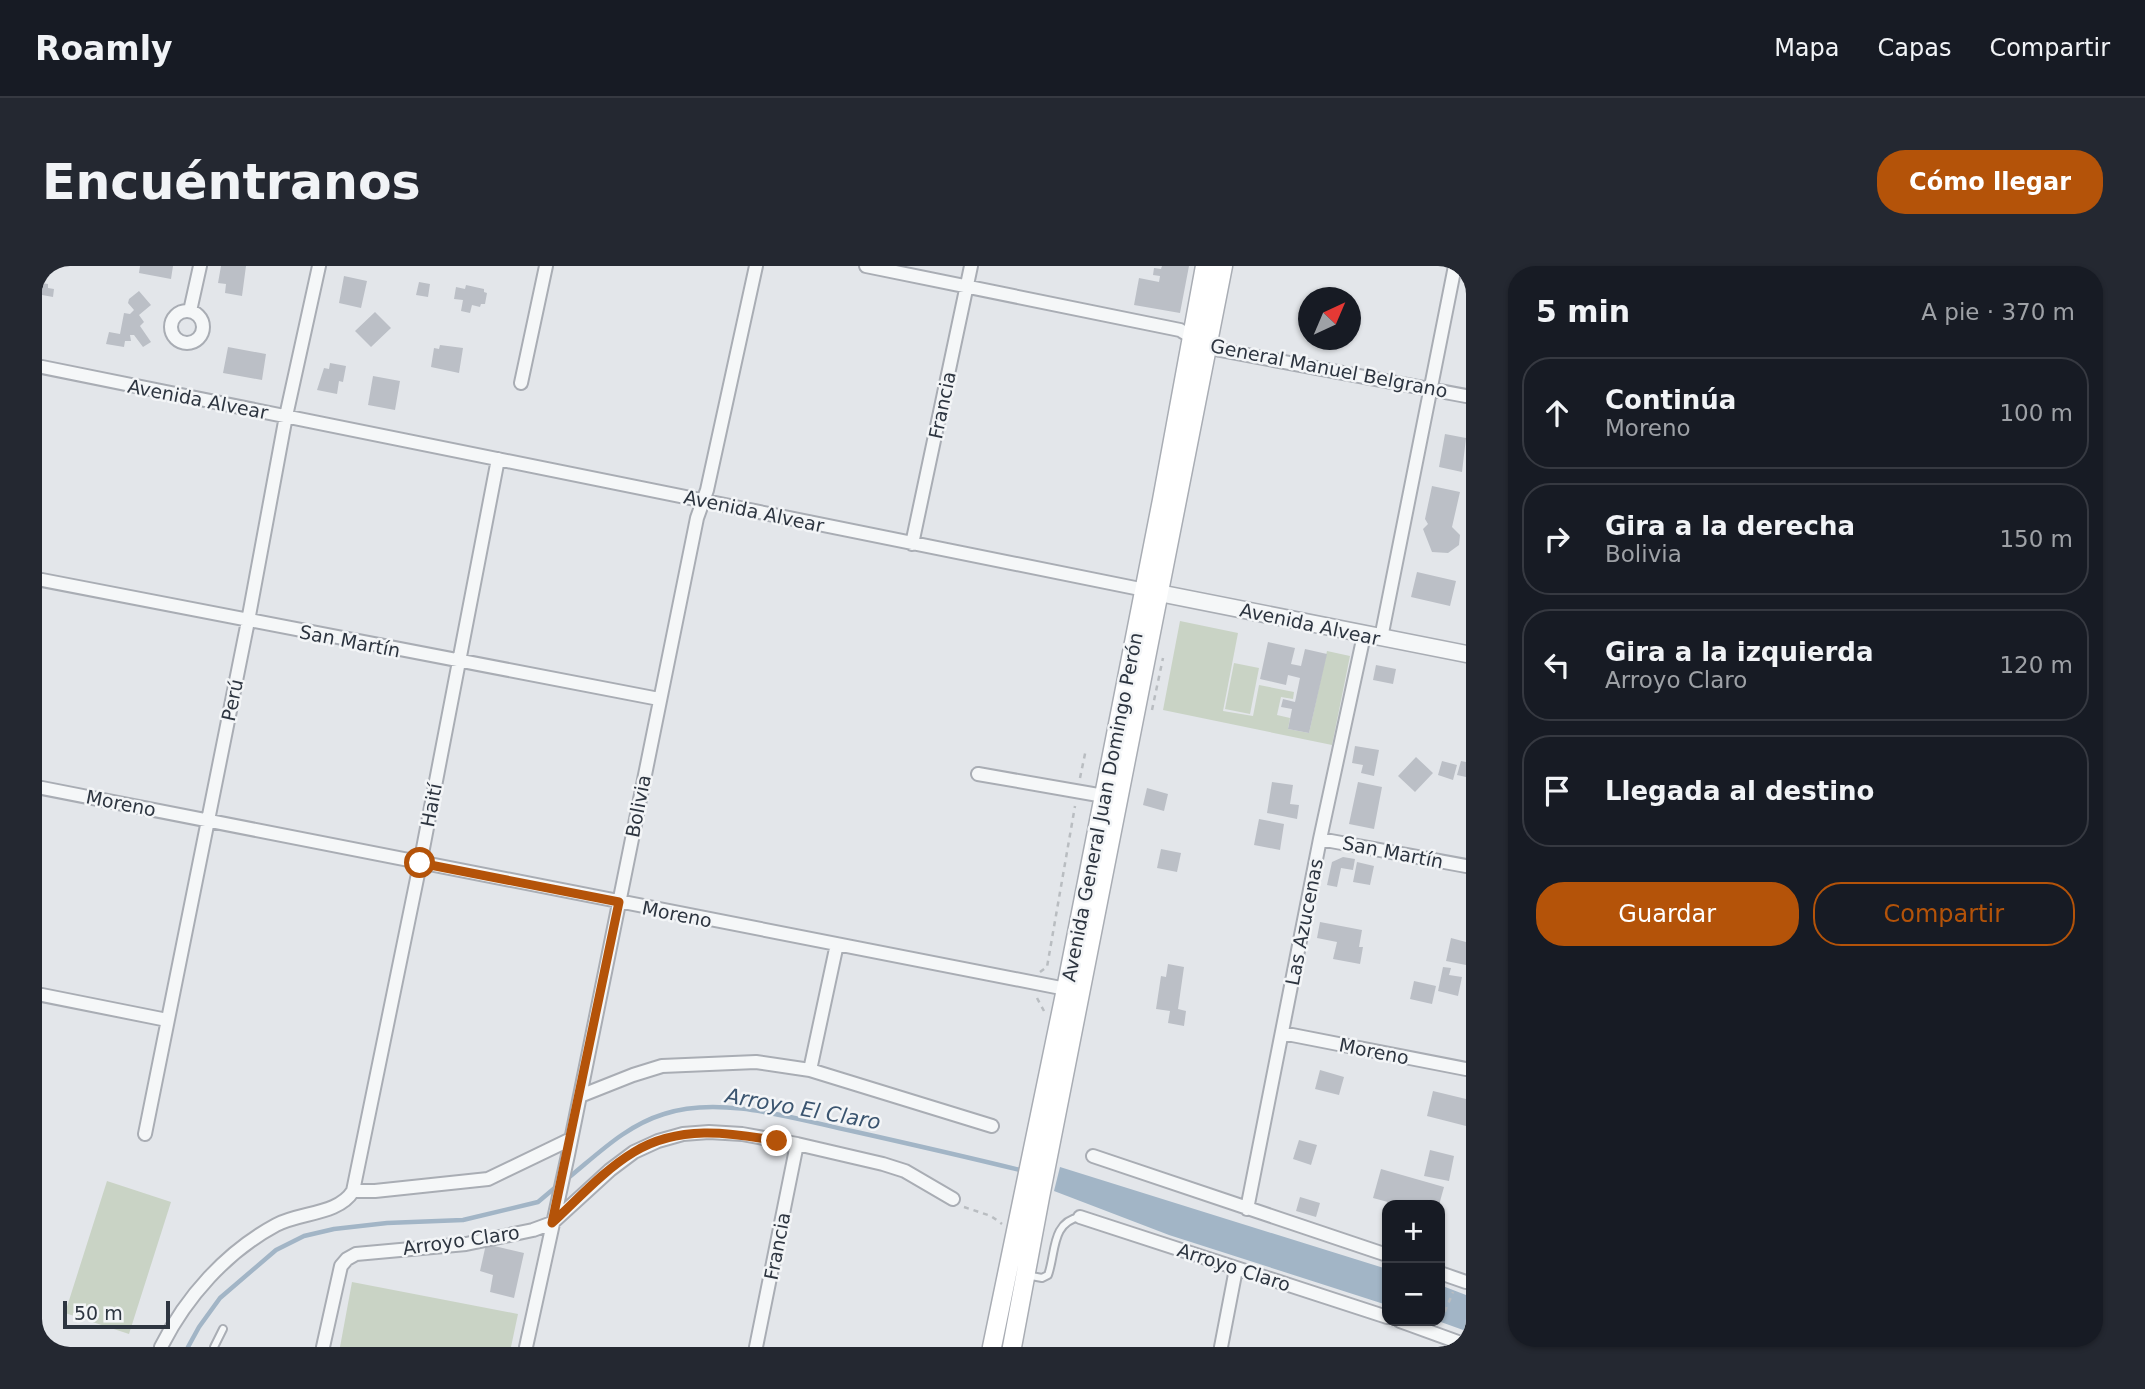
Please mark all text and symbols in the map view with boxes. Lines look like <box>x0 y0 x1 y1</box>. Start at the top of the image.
text: Roamly <box>35 29 173 68</box>
text: Mapa <box>1774 34 1840 62</box>
text: Capas <box>1878 34 1951 62</box>
text: Compartir <box>1989 34 2110 62</box>
button: Cómo llegar <box>1877 150 2103 214</box>
text: Encuéntranos <box>42 154 421 211</box>
north arrow <box>1298 287 1361 350</box>
text: 5 min <box>1536 294 1630 329</box>
text: A pie · 370 m <box>1921 299 2075 325</box>
street label: General Manuel Belgrano <box>1208 334 1450 402</box>
street label: Francia <box>924 369 960 441</box>
street label: Avenida Alvear <box>126 375 270 423</box>
text: Continúa <box>1605 385 1736 415</box>
icon: ahead <box>1538 394 1576 432</box>
text: 100 m <box>1999 400 2073 426</box>
text: Moreno <box>1605 415 1691 441</box>
street label: Avenida Alvear <box>682 485 826 537</box>
text: Gira a la derecha <box>1605 511 1855 541</box>
icon: right <box>1538 520 1576 558</box>
text: 150 m <box>1999 526 2073 552</box>
text: Bolivia <box>1605 541 1682 567</box>
street label: Avenida Alvear <box>1238 598 1382 650</box>
street label: San Martín <box>298 620 402 662</box>
street label: Avenida General Juan Domingo Perón <box>1057 630 1147 984</box>
text: Gira a la izquierda <box>1605 637 1873 667</box>
icon: left <box>1538 646 1576 684</box>
text: 120 m <box>1999 652 2073 678</box>
text: Arroyo Claro <box>1605 667 1747 693</box>
street label: Perú <box>217 677 247 723</box>
icon: arrive <box>1538 772 1576 810</box>
street label: Bolivia <box>621 773 655 839</box>
text: Llegada al destino <box>1605 776 1874 806</box>
street label: Haití <box>416 781 446 829</box>
street label: Moreno <box>84 785 158 821</box>
street label: San Martín <box>1341 831 1445 873</box>
route start <box>404 847 435 878</box>
street label: Las Azucenas <box>1281 857 1327 987</box>
button: Guardar <box>1536 882 1799 946</box>
button: Compartir <box>1813 882 2075 946</box>
street label: Moreno <box>640 896 714 932</box>
street label: Moreno <box>1337 1033 1411 1069</box>
water label: Arroyo El Claro <box>722 1083 882 1134</box>
route end <box>761 1125 792 1156</box>
map controls <box>1382 1200 1445 1326</box>
button: + <box>1382 1200 1445 1263</box>
street label: Francia <box>760 1210 794 1282</box>
street label: Arroyo Claro <box>401 1221 521 1259</box>
street label: Arroyo Claro <box>1175 1238 1293 1296</box>
button: − <box>1382 1263 1445 1326</box>
scale bar <box>63 1298 170 1330</box>
text: 50 m <box>74 1302 123 1324</box>

